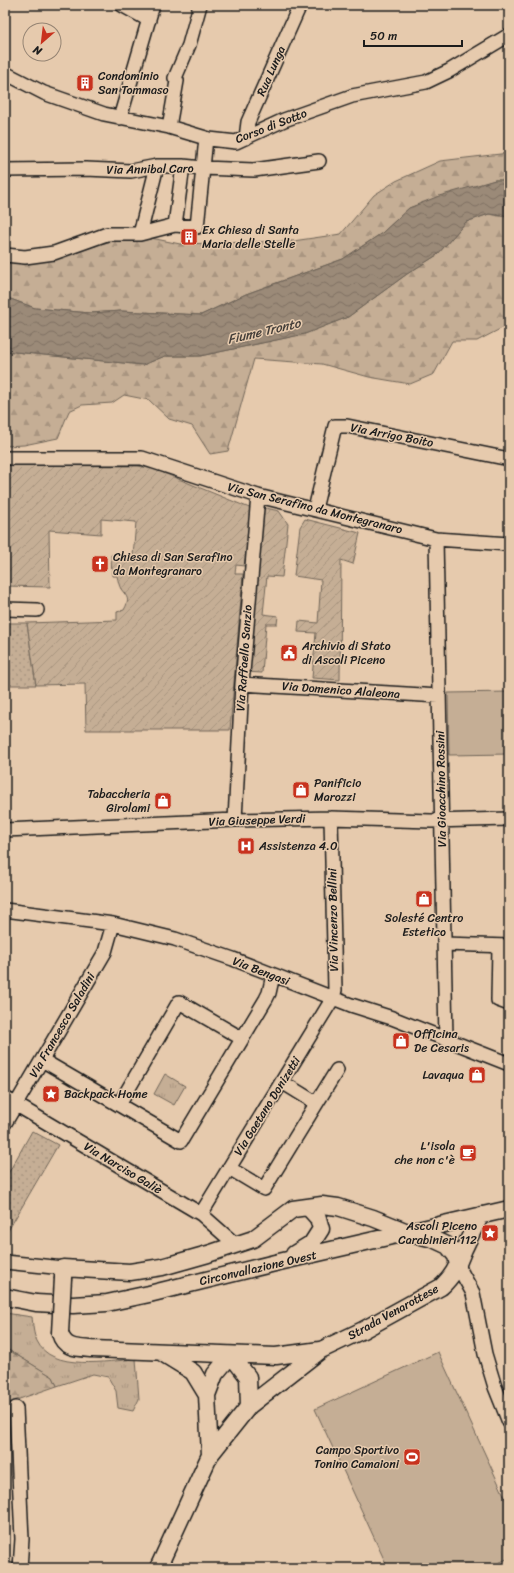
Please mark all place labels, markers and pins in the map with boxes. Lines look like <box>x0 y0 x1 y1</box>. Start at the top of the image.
place label: Condominio San Tommaso <box>98 65 169 101</box>
building icon: Condominio San Tommaso <box>75 73 95 93</box>
place label: Ex Chiesa di Santa Maria delle Stelle <box>202 219 299 255</box>
building icon: Ex Chiesa di Santa Maria delle Stelle <box>179 227 199 247</box>
place label: Chiesa di San Serafino da Montegranaro <box>113 546 233 582</box>
church icon: Chiesa di San Serafino da Montegranaro <box>90 554 110 574</box>
place label: Archivio di Stato di Ascoli Piceno <box>301 635 391 671</box>
public building icon: Archivio di Stato di Ascoli Piceno <box>279 643 299 663</box>
place label: Panificio Marozzi <box>314 772 361 808</box>
shop icon: Panificio Marozzi <box>291 780 311 800</box>
place label: Tabaccheria Girolami <box>87 783 151 819</box>
shop icon: Tabaccheria Girolami <box>153 791 173 811</box>
place label: Assistenza 4.0 <box>258 835 338 857</box>
hospital icon: Assistenza 4.0 <box>236 836 256 856</box>
shop icon: Solesté Centro Estetico <box>414 889 434 909</box>
place label: Solesté Centro Estetico <box>385 907 463 943</box>
place label: Officina De Cesaris <box>414 1023 469 1059</box>
shop icon: Officina De Cesaris <box>391 1031 411 1051</box>
place label: Lavaqua <box>423 1064 464 1086</box>
shop icon: Lavaqua <box>467 1065 487 1085</box>
place label: Backpack Home <box>64 1083 148 1105</box>
place icon: Backpack Home <box>41 1084 61 1104</box>
place label: L'isola che non c'è <box>395 1135 455 1171</box>
cafe icon: L'isola che non c'è <box>458 1143 478 1163</box>
place label: Ascoli Piceno Carabinieri 112 <box>398 1215 477 1251</box>
place icon: Ascoli Piceno Carabinieri 112 <box>480 1223 500 1243</box>
place label: Campo Sportivo Tonino Camaioni <box>314 1439 400 1475</box>
sports icon: Campo Sportivo Tonino Camaioni <box>402 1447 422 1467</box>

